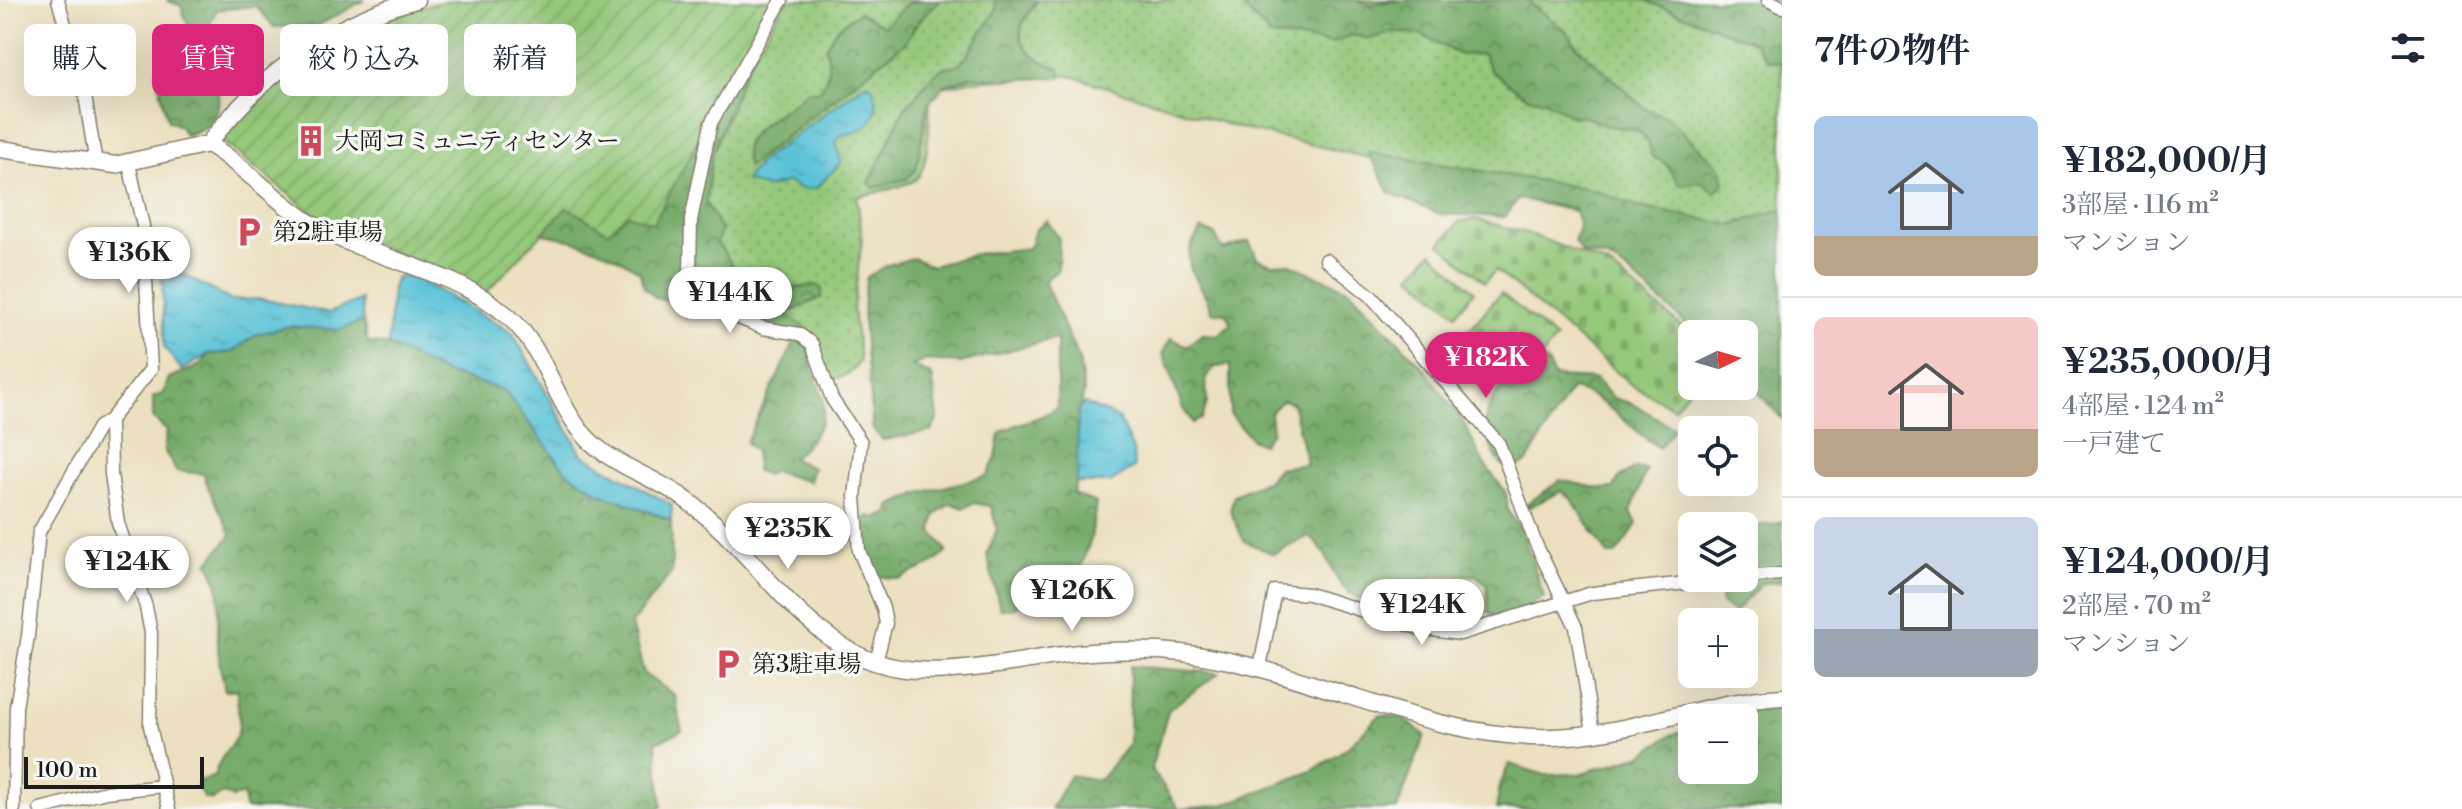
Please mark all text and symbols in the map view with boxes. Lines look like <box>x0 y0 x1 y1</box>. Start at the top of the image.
chip: 購入 <box>24 24 136 96</box>
chip: 賃貸 <box>152 24 264 96</box>
chip: 絞り込み <box>280 24 448 96</box>
chip: 新着 <box>464 24 576 96</box>
icon: filters <box>2386 26 2430 70</box>
text: 7件の物件 <box>1814 31 1970 73</box>
building icon: 大岡コミュニティセンター <box>294 124 328 158</box>
place label: 大岡コミュニティセンター <box>335 127 620 157</box>
text: ¥182,000/月 <box>2062 141 2272 183</box>
icon: home <box>1878 148 1974 244</box>
text: 3部屋 · 116 m² <box>2062 189 2219 221</box>
parking icon: 第2駐車場 <box>232 215 266 249</box>
place label: 第2駐車場 <box>273 218 383 248</box>
pin: ¥136K <box>73 227 185 295</box>
text: マンション <box>2062 227 2191 259</box>
text: ¥136K <box>86 237 172 269</box>
pin: ¥144K <box>674 267 786 335</box>
text: ¥144K <box>686 277 774 309</box>
north arrow <box>1678 320 1758 400</box>
map controls <box>1678 320 1758 784</box>
pin: ¥182K <box>1430 332 1542 400</box>
text: ¥182K <box>1443 342 1529 374</box>
text: ¥235,000/月 <box>2062 342 2276 384</box>
icon: home <box>1878 349 1974 445</box>
text: 4部屋 · 124 m² <box>2062 390 2224 422</box>
button: locate <box>1678 416 1758 496</box>
text: 一戸建て <box>2062 428 2166 460</box>
pin: ¥235K <box>732 503 844 571</box>
button: layers <box>1678 512 1758 592</box>
text: ¥235K <box>743 513 833 545</box>
pin: ¥124K <box>71 536 183 604</box>
text: ¥124,000/月 <box>2062 542 2274 584</box>
text: ¥124K <box>83 546 171 578</box>
icon: home <box>1878 549 1974 645</box>
pin: ¥126K <box>1016 565 1128 633</box>
text: ¥126K <box>1029 575 1115 607</box>
pin: ¥124K <box>1366 579 1478 647</box>
text: ¥124K <box>1378 589 1466 621</box>
text: 2部屋 · 70 m² <box>2062 590 2211 622</box>
button: + <box>1678 608 1758 688</box>
text: マンション <box>2062 628 2191 660</box>
parking icon: 第3駐車場 <box>711 647 745 681</box>
place label: 第3駐車場 <box>752 650 861 680</box>
button: − <box>1678 704 1758 784</box>
scale bar <box>24 753 204 789</box>
text: 100 m <box>36 757 98 784</box>

